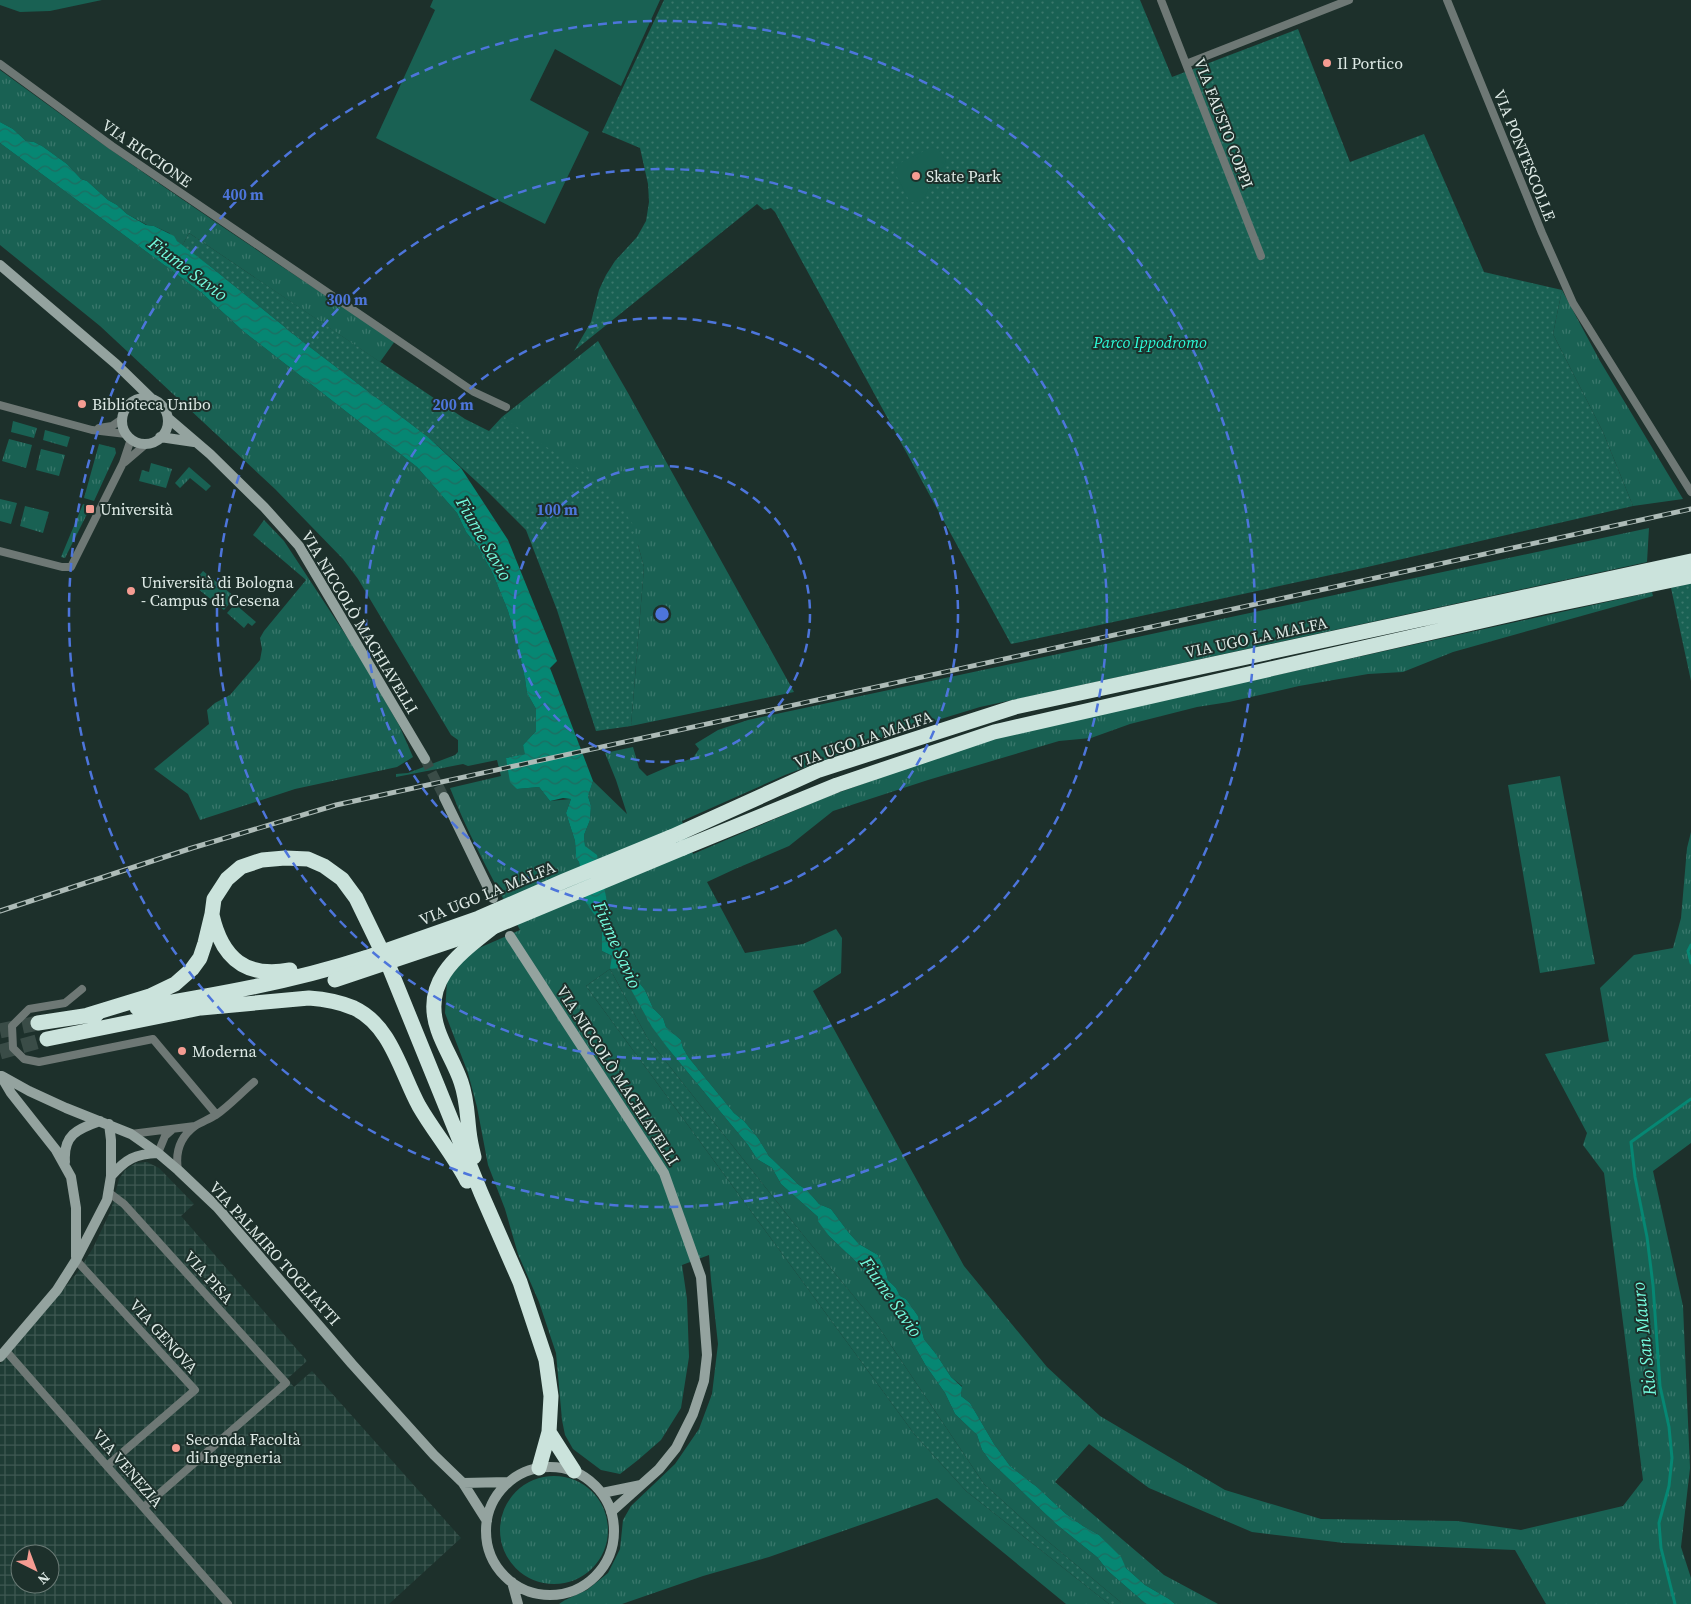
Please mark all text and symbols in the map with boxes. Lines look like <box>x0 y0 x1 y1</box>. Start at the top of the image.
place label: Il Portico <box>1337 52 1403 74</box>
street label: VIA FAUSTO COPPI <box>1189 55 1259 191</box>
marker: Il Portico <box>1321 57 1333 69</box>
street label: VIA PONTESCOLLE <box>1489 86 1562 224</box>
street label: VIA RICCIONE <box>98 114 197 192</box>
place label: Skate Park <box>926 165 1001 187</box>
marker: Skate Park <box>910 170 922 182</box>
text: 400 m <box>222 184 264 205</box>
water label: Fiume Savio <box>143 230 233 307</box>
text: 300 m <box>326 289 368 310</box>
park label: Parco Ippodromo <box>1092 331 1207 353</box>
place label: Biblioteca Unibo <box>92 393 211 415</box>
text: 200 m <box>432 394 474 415</box>
marker: Biblioteca Unibo <box>76 398 88 410</box>
water label: Fiume Savio <box>450 491 519 585</box>
place label: Università <box>100 498 174 520</box>
text: 100 m <box>536 499 578 520</box>
marker: Università <box>84 503 96 515</box>
street label: VIA NICCOLÒ MACHIAVELLI <box>296 526 424 718</box>
place label: Università di Bologna - Campus di Cesena <box>141 571 294 611</box>
marker: Università di Bologna - Campus di Cesena <box>125 585 137 597</box>
centre of rings <box>653 605 671 623</box>
street label: VIA UGO LA MALFA <box>1183 611 1330 663</box>
street label: VIA UGO LA MALFA <box>791 705 936 773</box>
street label: VIA UGO LA MALFA <box>416 855 559 930</box>
water label: Fiume Savio <box>587 896 648 992</box>
street label: VIA NICCOLÒ MACHIAVELLI <box>552 981 685 1169</box>
place label: Moderna <box>192 1040 258 1062</box>
marker: Moderna <box>176 1045 188 1057</box>
street label: VIA PALMIRO TOGLIATTI <box>204 1176 346 1330</box>
street label: VIA PISA <box>179 1246 239 1309</box>
water label: Fiume Savio <box>854 1251 928 1342</box>
water label: Rio San Mauro <box>1625 1281 1662 1398</box>
street label: VIA GENOVA <box>125 1294 204 1378</box>
street label: VIA VENEZIA <box>88 1424 169 1512</box>
place label: Seconda Facoltà di Ingegneria <box>186 1428 302 1468</box>
marker: Seconda Facoltà di Ingegneria <box>170 1442 182 1454</box>
north arrow <box>10 1544 60 1594</box>
text: N <box>33 1568 54 1590</box>

